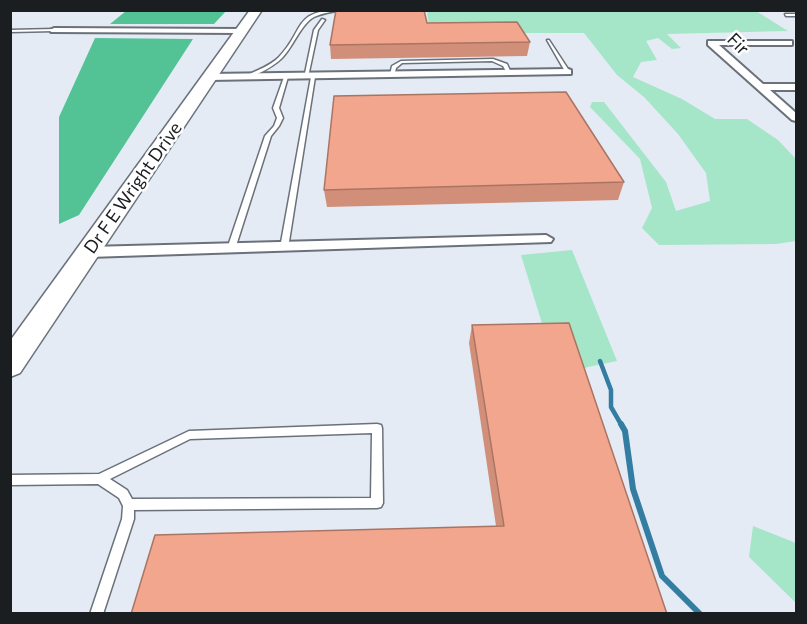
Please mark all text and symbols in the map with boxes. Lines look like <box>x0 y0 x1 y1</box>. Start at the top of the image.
street label: Fir <box>723 29 753 59</box>
street label: Dr F E Wright Drive <box>80 118 186 258</box>

